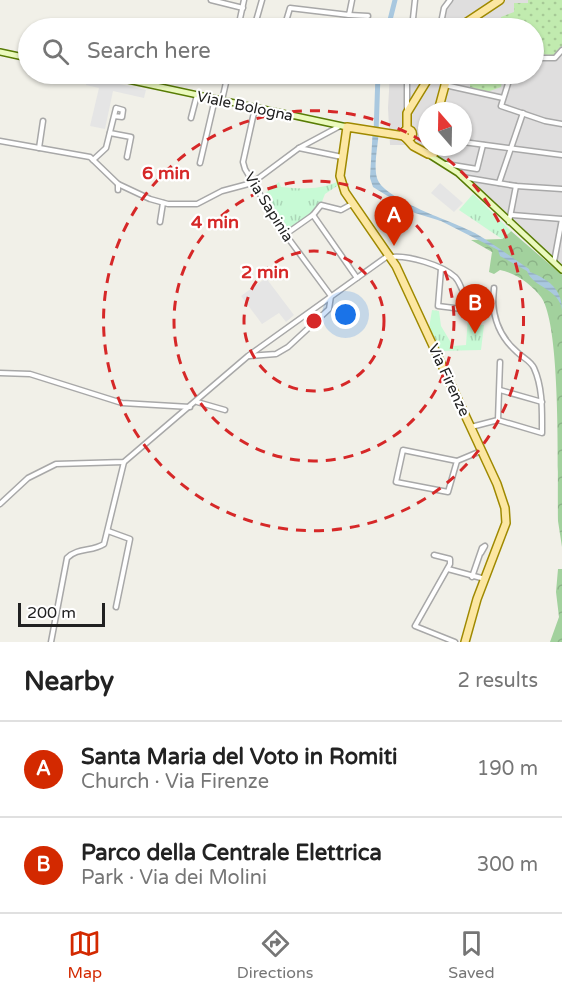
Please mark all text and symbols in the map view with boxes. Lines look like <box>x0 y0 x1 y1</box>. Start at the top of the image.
search box <box>18 18 544 84</box>
icon: search <box>39 35 72 68</box>
text: Search here <box>87 38 211 64</box>
street label: Viale Bologna <box>195 87 295 125</box>
north arrow <box>418 102 472 156</box>
text: 6 min <box>142 162 190 184</box>
street label: Via Sapinia <box>241 169 297 245</box>
pin: A <box>374 196 414 246</box>
text: 4 min <box>191 211 239 233</box>
text: 2 min <box>241 261 289 283</box>
pin: B <box>456 284 494 334</box>
your location <box>331 300 360 329</box>
centre of rings <box>304 311 324 331</box>
street label: Via Firenze <box>424 341 474 419</box>
scale bar <box>18 600 105 628</box>
text: 200 m <box>27 603 76 623</box>
text: Nearby <box>24 666 114 697</box>
text: 2 results <box>458 669 538 693</box>
text: Santa Maria del Voto in Romiti <box>81 744 398 770</box>
text: A <box>36 757 51 781</box>
text: 190 m <box>477 757 538 781</box>
text: Church · Via Firenze <box>81 770 269 794</box>
text: Parco della Centrale Elettrica <box>81 840 382 866</box>
text: B <box>37 853 50 877</box>
text: 300 m <box>477 853 538 877</box>
text: Park · Via dei Molini <box>81 866 267 890</box>
tab: Map <box>67 927 102 983</box>
tab: Directions <box>237 927 313 983</box>
tab: Saved <box>448 927 495 983</box>

